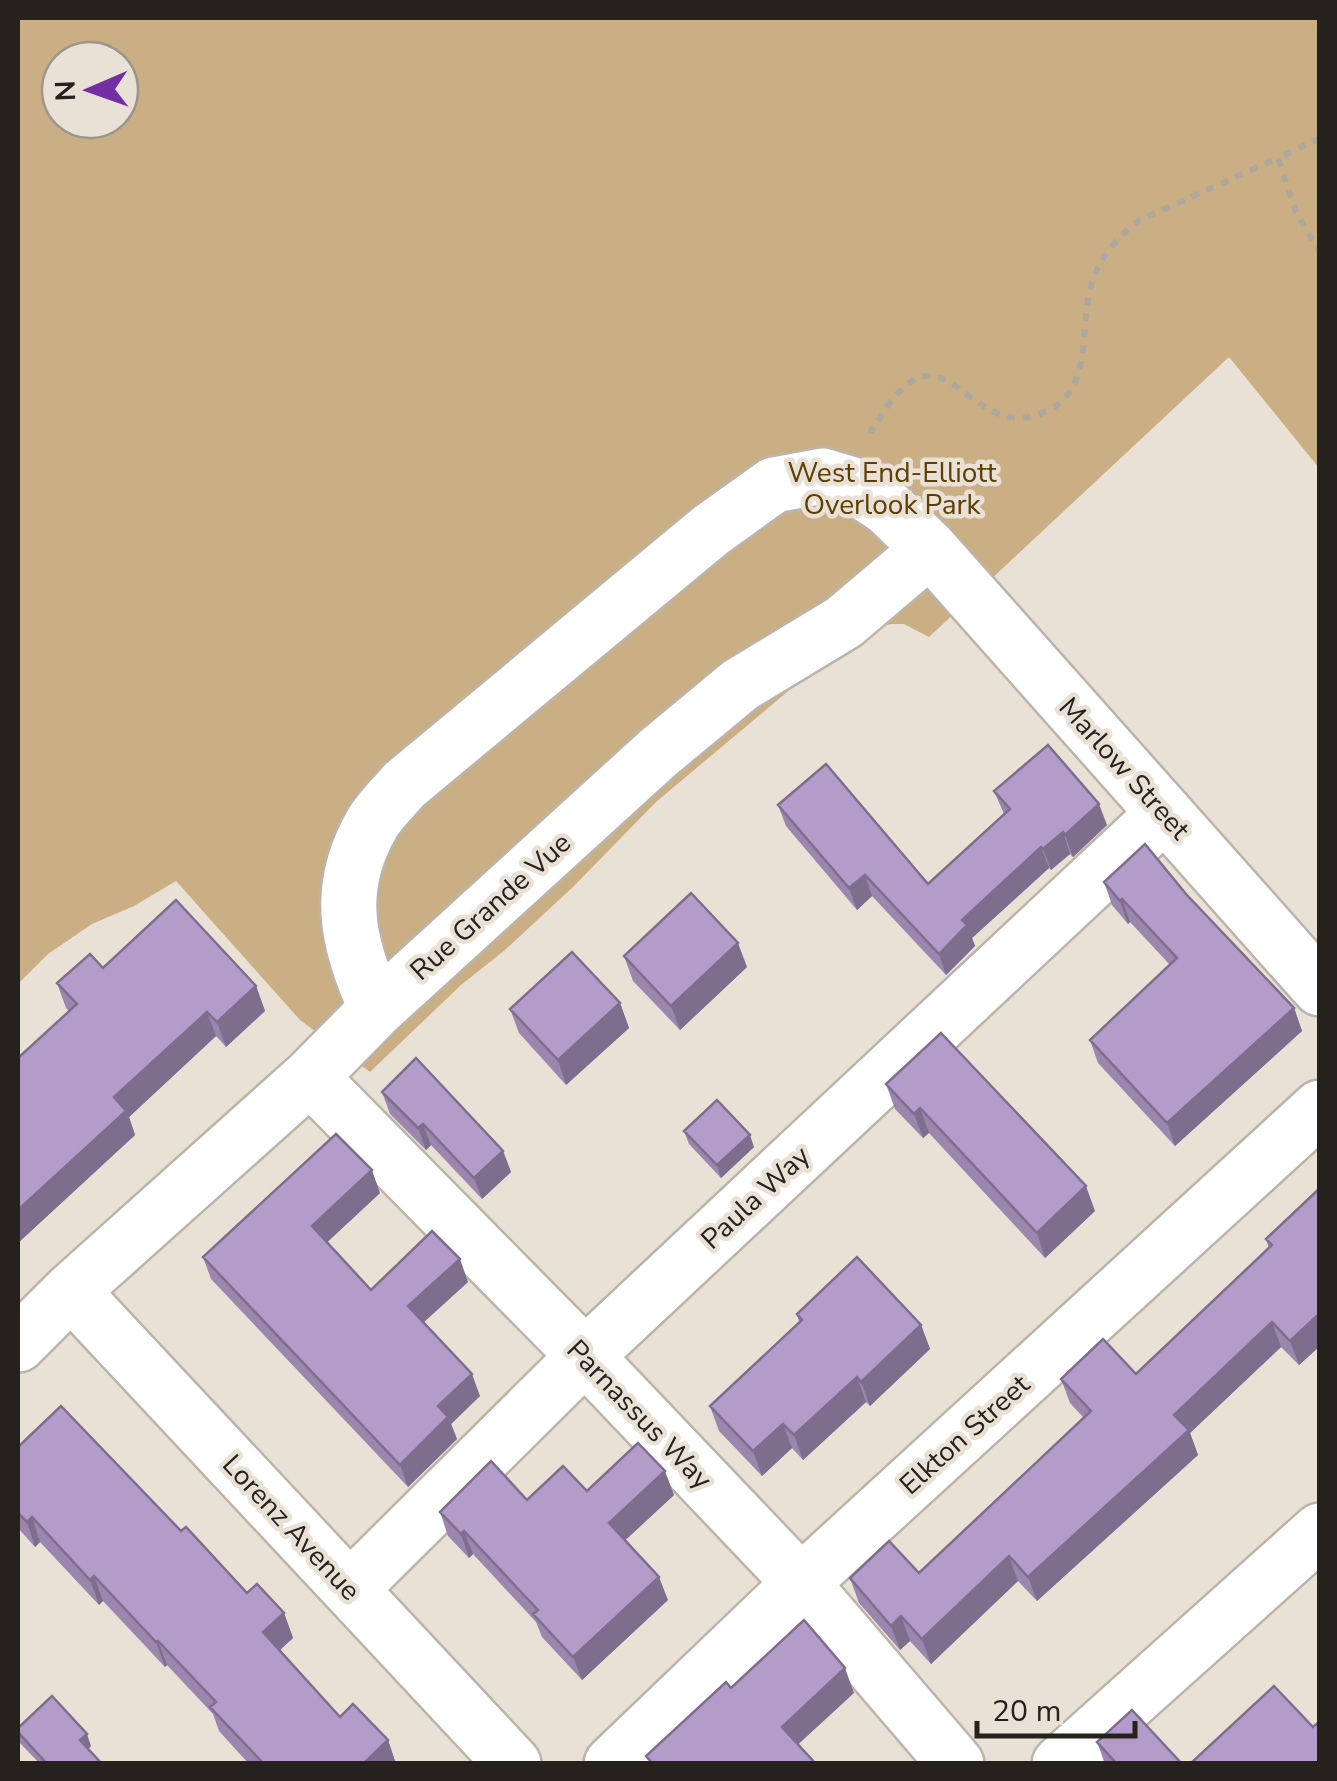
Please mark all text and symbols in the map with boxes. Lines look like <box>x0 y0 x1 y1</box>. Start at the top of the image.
north arrow <box>40 40 140 140</box>
text: N <box>47 80 85 102</box>
park label: West End-Elliott Overlook Park <box>788 454 997 524</box>
street label: Marlow Street <box>1050 689 1199 848</box>
street label: Rue Grande Vue <box>402 824 579 989</box>
street label: Paula Way <box>693 1137 819 1258</box>
street label: Parnassus Way <box>558 1332 721 1498</box>
street label: Elkton Street <box>891 1366 1038 1503</box>
street label: Lorenz Avenue <box>214 1446 369 1609</box>
scale bar <box>977 1676 1134 1738</box>
text: 20 m <box>992 1691 1061 1732</box>

